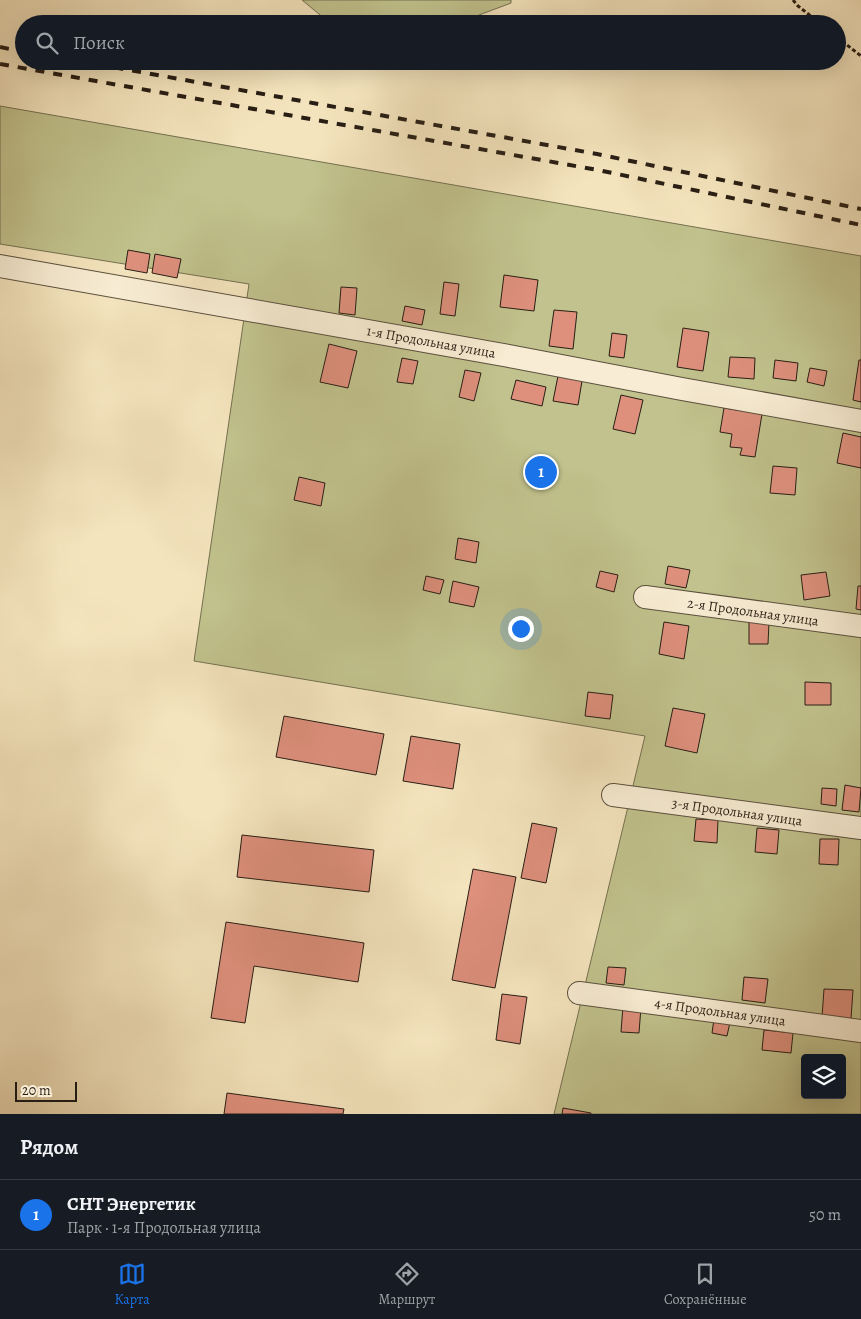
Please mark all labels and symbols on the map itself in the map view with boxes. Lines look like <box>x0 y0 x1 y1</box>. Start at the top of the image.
street label: 1-я Продольная улица <box>365 321 498 363</box>
pin: 1 <box>525 453 557 491</box>
street label: 2-я Продольная улица <box>686 593 820 631</box>
your location <box>508 616 534 642</box>
street label: 3-я Продольная улица <box>670 793 804 831</box>
street label: 4-я Продольная улица <box>653 993 787 1031</box>
scale bar <box>15 1079 78 1102</box>

